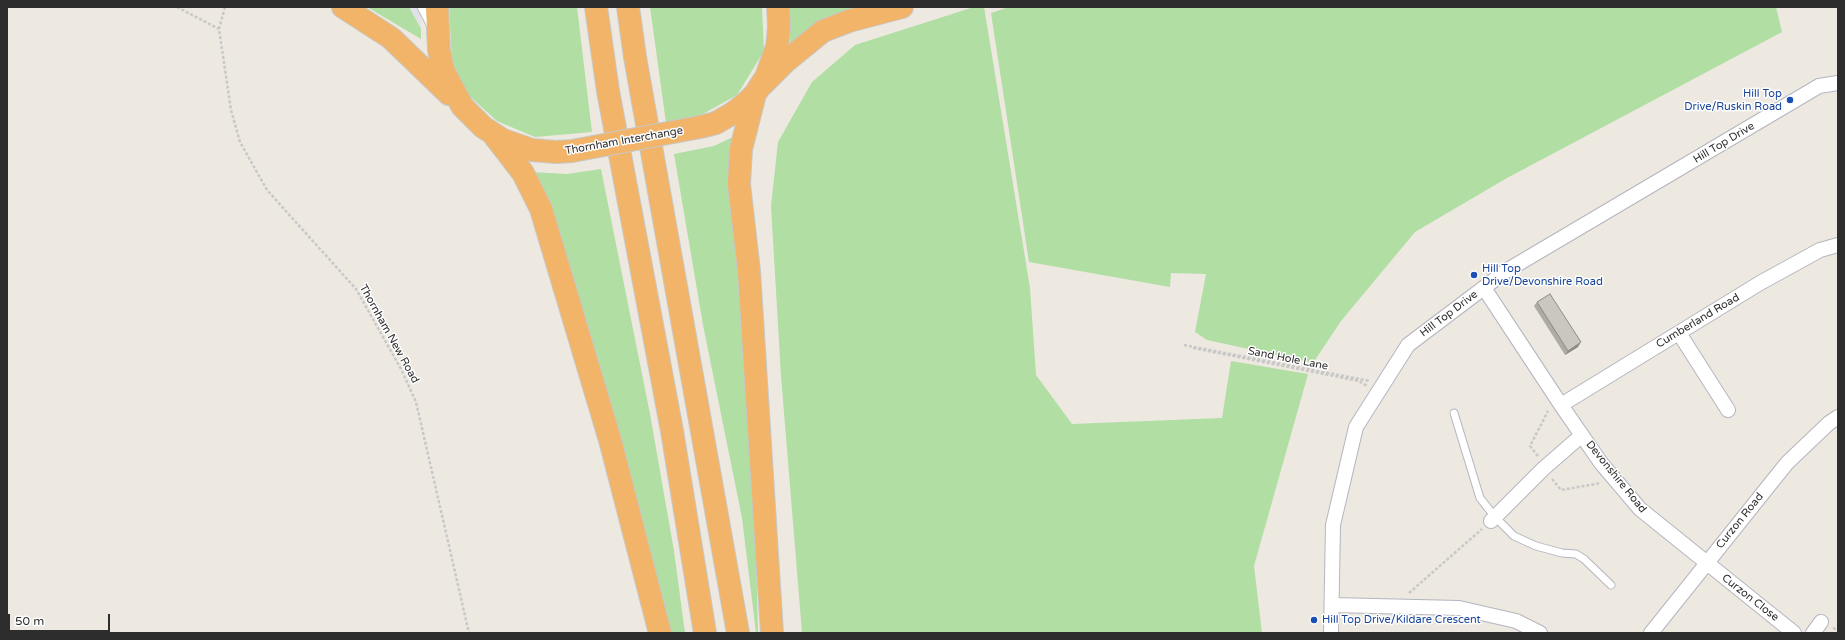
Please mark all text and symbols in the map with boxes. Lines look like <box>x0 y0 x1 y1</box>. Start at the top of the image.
place label: Hill Top Drive/Ruskin Road <box>1684 87 1782 113</box>
marker: Hill Top Drive/Ruskin Road <box>1785 95 1795 105</box>
street label: Hill Top Drive <box>1691 120 1757 166</box>
street label: Thornham Interchange <box>564 124 684 158</box>
place label: Hill Top Drive/Devonshire Road <box>1482 262 1603 288</box>
marker: Hill Top Drive/Devonshire Road <box>1469 270 1479 280</box>
street label: Thornham New Road <box>356 282 422 386</box>
street label: Hill Top Drive <box>1418 288 1480 340</box>
street label: Cumberland Road <box>1654 291 1742 351</box>
street label: Sand Hole Lane <box>1247 345 1329 373</box>
street label: Devonshire Road <box>1583 438 1649 516</box>
street label: Curzon Road <box>1714 490 1766 552</box>
street label: Curzon Close <box>1719 572 1781 624</box>
scale bar <box>10 606 112 632</box>
place label: Hill Top Drive/Kildare Crescent <box>1322 613 1481 627</box>
text: 50 m <box>15 614 44 628</box>
marker: Hill Top Drive/Kildare Crescent <box>1309 615 1319 625</box>

